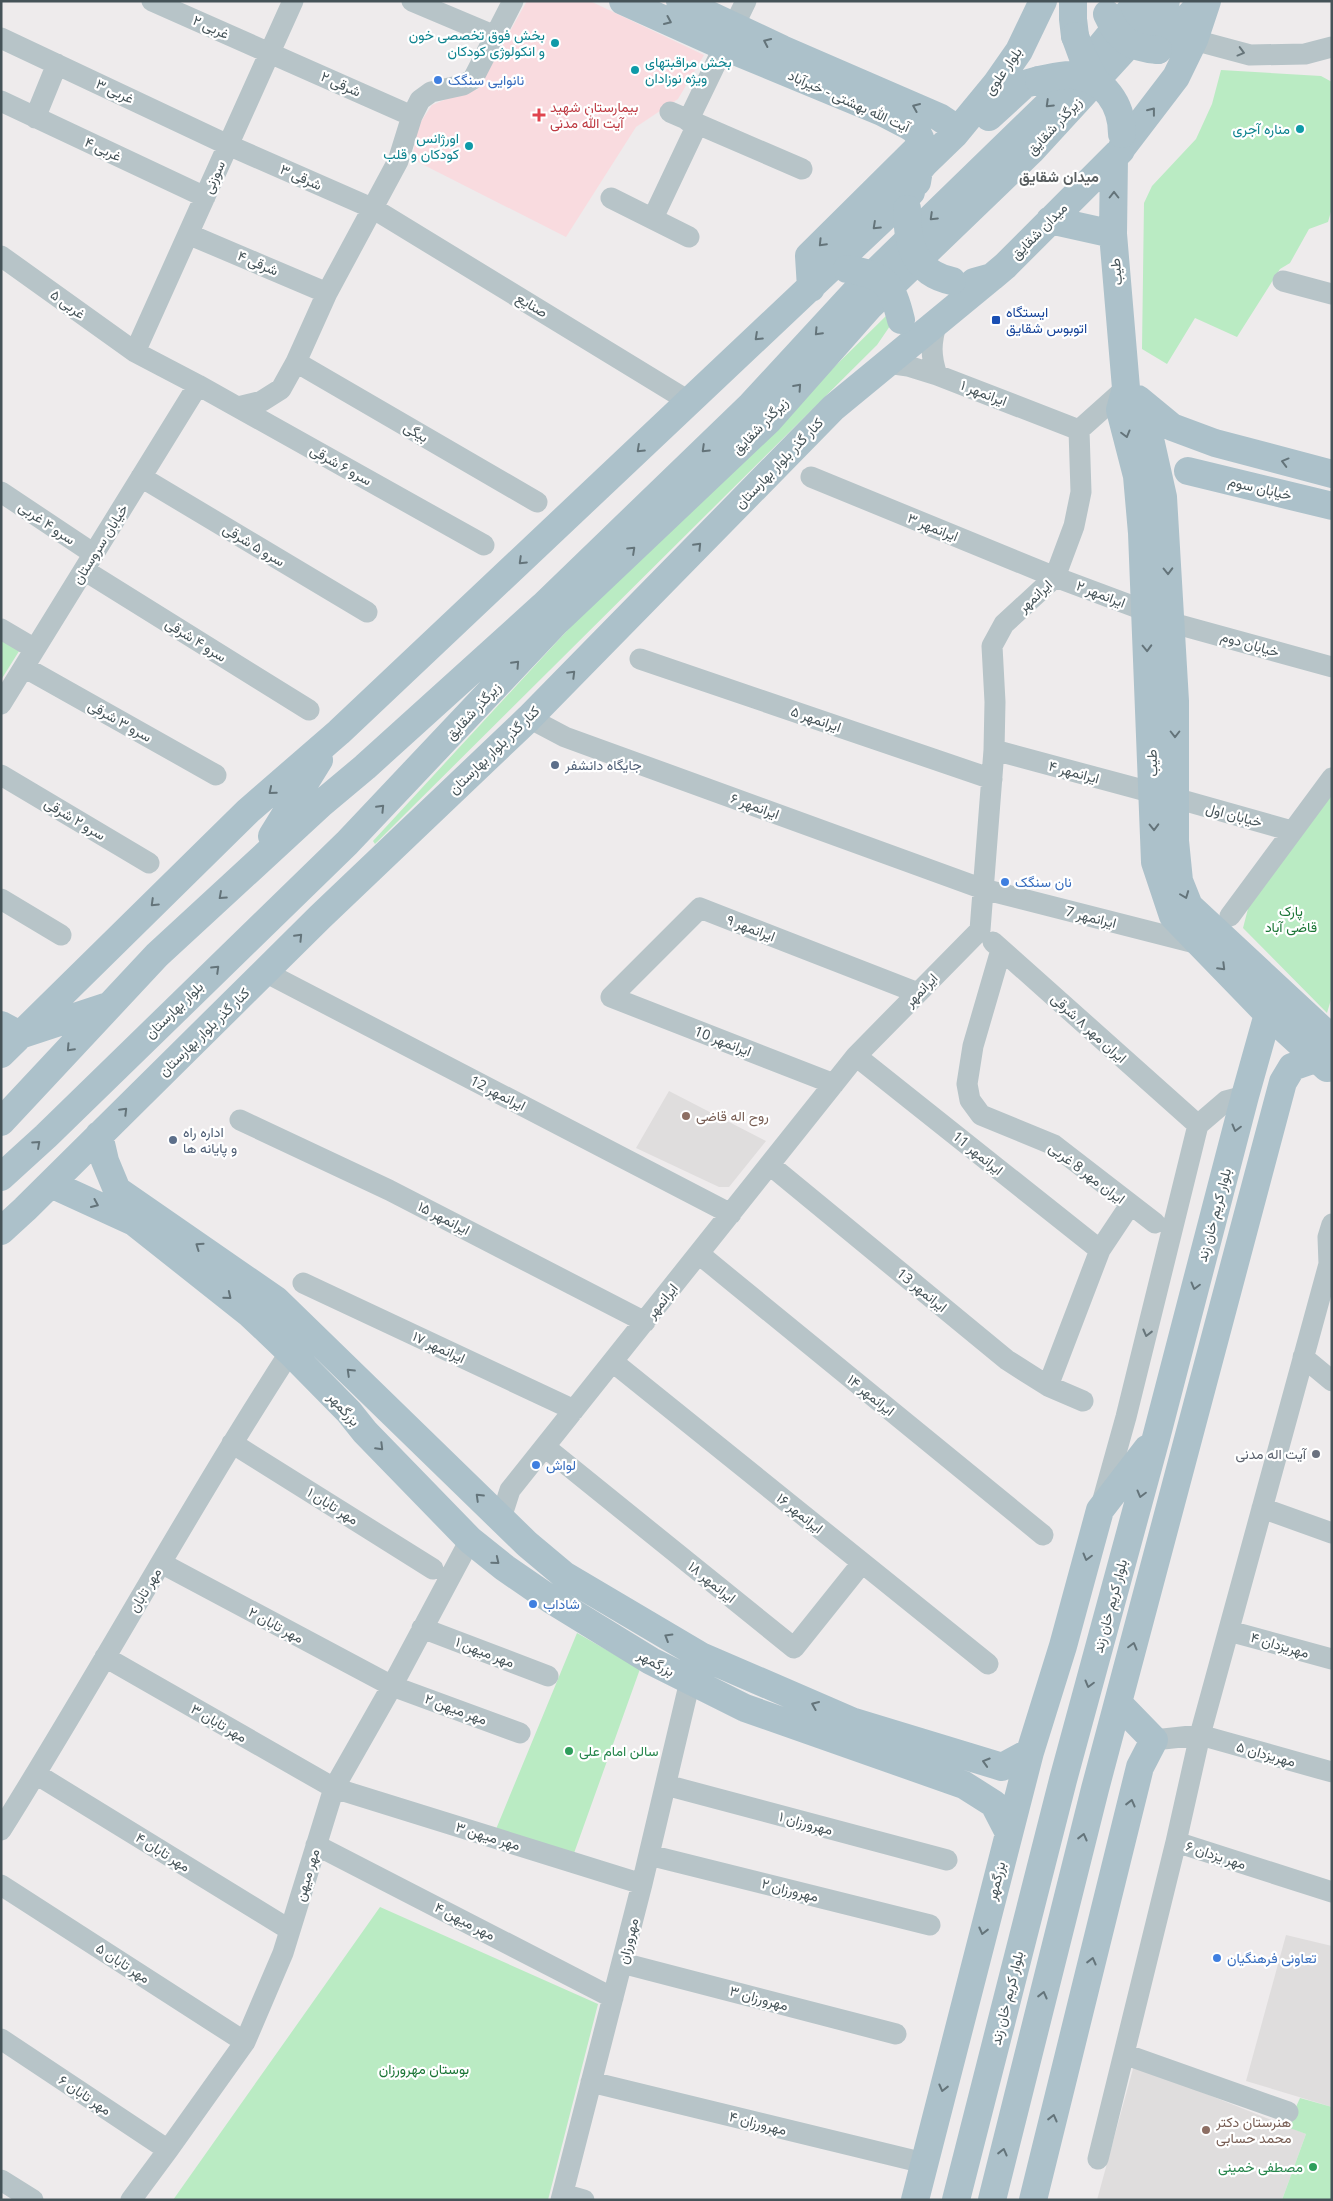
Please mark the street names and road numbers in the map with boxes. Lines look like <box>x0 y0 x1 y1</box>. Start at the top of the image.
street label: غربی ۲ <box>190 10 232 43</box>
street label: بلوار علوی <box>979 43 1026 98</box>
street label: آیت الله بهشتی - خیرآباد <box>785 65 915 137</box>
street label: شرقی ۲ <box>318 66 364 101</box>
street label: غربی ۳ <box>93 74 137 108</box>
street label: زیرگذر شقایق <box>1022 92 1085 159</box>
street label: غربی ۴ <box>82 132 125 165</box>
street label: سوزنی <box>198 157 229 196</box>
street label: شرقی ۳ <box>277 159 325 194</box>
street label: میدان شقایق <box>1006 198 1071 263</box>
street label: شرقی ۴ <box>235 245 282 280</box>
street label: طیب <box>1105 258 1126 286</box>
street label: غربی ۵ <box>47 285 90 323</box>
street label: صنایع <box>512 288 552 323</box>
street label: ایرانمهر ۱ <box>958 375 1010 410</box>
street label: زیرگذر شقایق <box>728 393 792 458</box>
street label: کنار گذر بلوار بهارستان <box>730 413 827 512</box>
street label: بیگی <box>400 417 432 446</box>
street label: سرو ۶ شرقی <box>307 440 375 489</box>
street label: خیابان سوم <box>1226 471 1294 504</box>
street label: سرو ۴ غربی <box>15 497 79 549</box>
street label: خیابان سروستان <box>67 500 132 587</box>
street label: ایرانمهر ۳ <box>905 508 961 545</box>
street label: سرو ۵ شرقی <box>220 519 289 570</box>
street label: ایرانمهر <box>1013 575 1056 617</box>
street label: ایرانمهر ۲ <box>1074 575 1128 612</box>
street label: سرو ۴ شرقی <box>162 613 230 666</box>
street label: خیابان دوم <box>1219 626 1282 661</box>
street label: زیرگذر شقایق <box>441 677 504 744</box>
street label: سرو ۳ شرقی <box>85 695 155 746</box>
street label: کنار گذر بلوار بهارستان <box>444 701 543 798</box>
street label: ایرانمهر ۵ <box>788 701 844 736</box>
street label: طیب <box>1142 749 1161 777</box>
street label: ایرانمهر ۴ <box>1047 756 1102 787</box>
street label: ایرانمهر ۶ <box>728 788 782 823</box>
street label: سرو ۲ شرقی <box>41 793 109 844</box>
street label: خیابان اول <box>1204 798 1264 832</box>
street label: ایرانمهر 7 <box>1064 901 1119 932</box>
street label: ایرانمهر ۹ <box>724 910 778 945</box>
street label: ایرانمهر <box>899 969 941 1011</box>
street label: بلوار بهارستان <box>140 977 207 1042</box>
street label: کنار گذر بلوار بهارستان <box>154 983 253 1080</box>
street label: ایران مهر ٨ شرقی <box>1048 989 1131 1067</box>
street label: ایرانمهر 10 <box>692 1021 755 1060</box>
street label: ایرانمهر 12 <box>467 1071 529 1115</box>
street label: ایرانمهر 11 <box>949 1126 1008 1179</box>
street label: ایران مهر 8 غربی <box>1045 1138 1129 1208</box>
street label: بلوار کریم خان زند <box>1192 1166 1235 1264</box>
street label: ایرانمهر ۱۵ <box>415 1196 474 1239</box>
street label: ایرانمهر 13 <box>893 1263 952 1316</box>
street label: ایرانمهر <box>641 1279 682 1323</box>
street label: ایرانمهر ۱۷ <box>410 1326 469 1367</box>
street label: ایرانمهر ۱۴ <box>844 1370 899 1420</box>
street label: بزرگمهر <box>323 1387 365 1430</box>
street label: مهر تابان ۱ <box>304 1482 362 1529</box>
street label: ایرانمهر ۱۶ <box>773 1488 828 1537</box>
street label: ایرانمهر ۱۸ <box>685 1557 740 1607</box>
street label: بلوار کریم خان زند <box>1088 1557 1131 1655</box>
street label: مهر تابان <box>124 1564 165 1616</box>
street label: مهر تابان ۲ <box>245 1602 307 1647</box>
street label: مهریزدان ۴ <box>1249 1627 1312 1662</box>
street label: مهر میهن ۱ <box>453 1632 517 1671</box>
street label: بزرگمهر <box>634 1644 678 1680</box>
street label: مهر میهن ۲ <box>422 1689 490 1729</box>
street label: مهر تابان ۳ <box>188 1699 251 1746</box>
street label: مهریزدان ۵ <box>1235 1737 1298 1771</box>
street label: مهرورزان ۱ <box>777 1806 835 1839</box>
street label: مهر میهن ۳ <box>453 1817 523 1854</box>
street label: مهر تابان ۴ <box>132 1827 194 1876</box>
street label: مهر یزدان ۶ <box>1183 1836 1249 1873</box>
street label: مهر میهن <box>290 1846 323 1903</box>
street label: بزرگمهر <box>981 1859 1010 1903</box>
street label: مهرورزان ۲ <box>760 1873 821 1906</box>
street label: مهر میهن ۴ <box>432 1897 499 1944</box>
street label: مهرورزان <box>613 1916 642 1966</box>
street label: مهر تابان ۵ <box>93 1938 154 1987</box>
street label: بلوار کریم خان زند <box>986 1949 1027 2047</box>
street label: مهرورزان ۳ <box>728 1981 791 2014</box>
street label: مهر تابان ۶ <box>55 2070 115 2119</box>
street label: مهرورزان ۴ <box>727 2106 789 2139</box>

